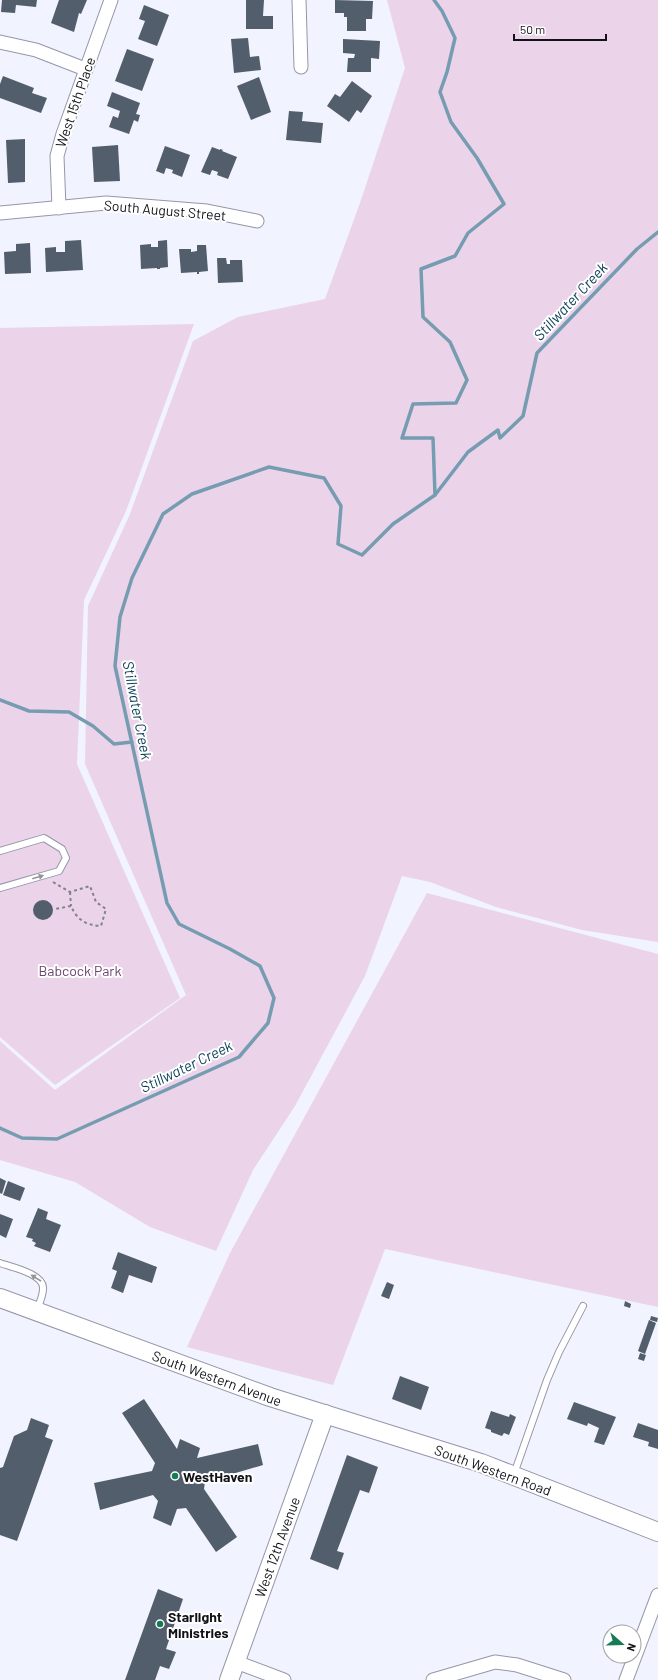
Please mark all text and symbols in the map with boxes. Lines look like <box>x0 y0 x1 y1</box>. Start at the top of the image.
scale bar <box>514 16 606 42</box>
text: 50 m <box>520 22 545 36</box>
street label: West 15th Place <box>52 55 98 149</box>
street label: South August Street <box>103 196 227 224</box>
water label: Stillwater Creek <box>529 258 611 344</box>
water label: Stillwater Creek <box>120 659 157 762</box>
one-way arrow <box>32 874 44 880</box>
park label: Babcock Park <box>39 962 121 979</box>
water label: Stillwater Creek <box>137 1036 236 1096</box>
one-way arrow <box>30 1274 42 1281</box>
street label: South Western Avenue <box>150 1347 284 1409</box>
street label: South Western Road <box>432 1441 554 1499</box>
place label: WestHaven <box>183 1468 252 1485</box>
marker: WestHaven <box>170 1471 180 1481</box>
street label: West 12th Avenue <box>251 1494 303 1600</box>
place label: Starlight Ministries <box>168 1608 229 1641</box>
marker: Starlight Ministries <box>155 1619 165 1629</box>
north arrow <box>602 1624 642 1664</box>
text: N <box>625 1642 639 1653</box>

